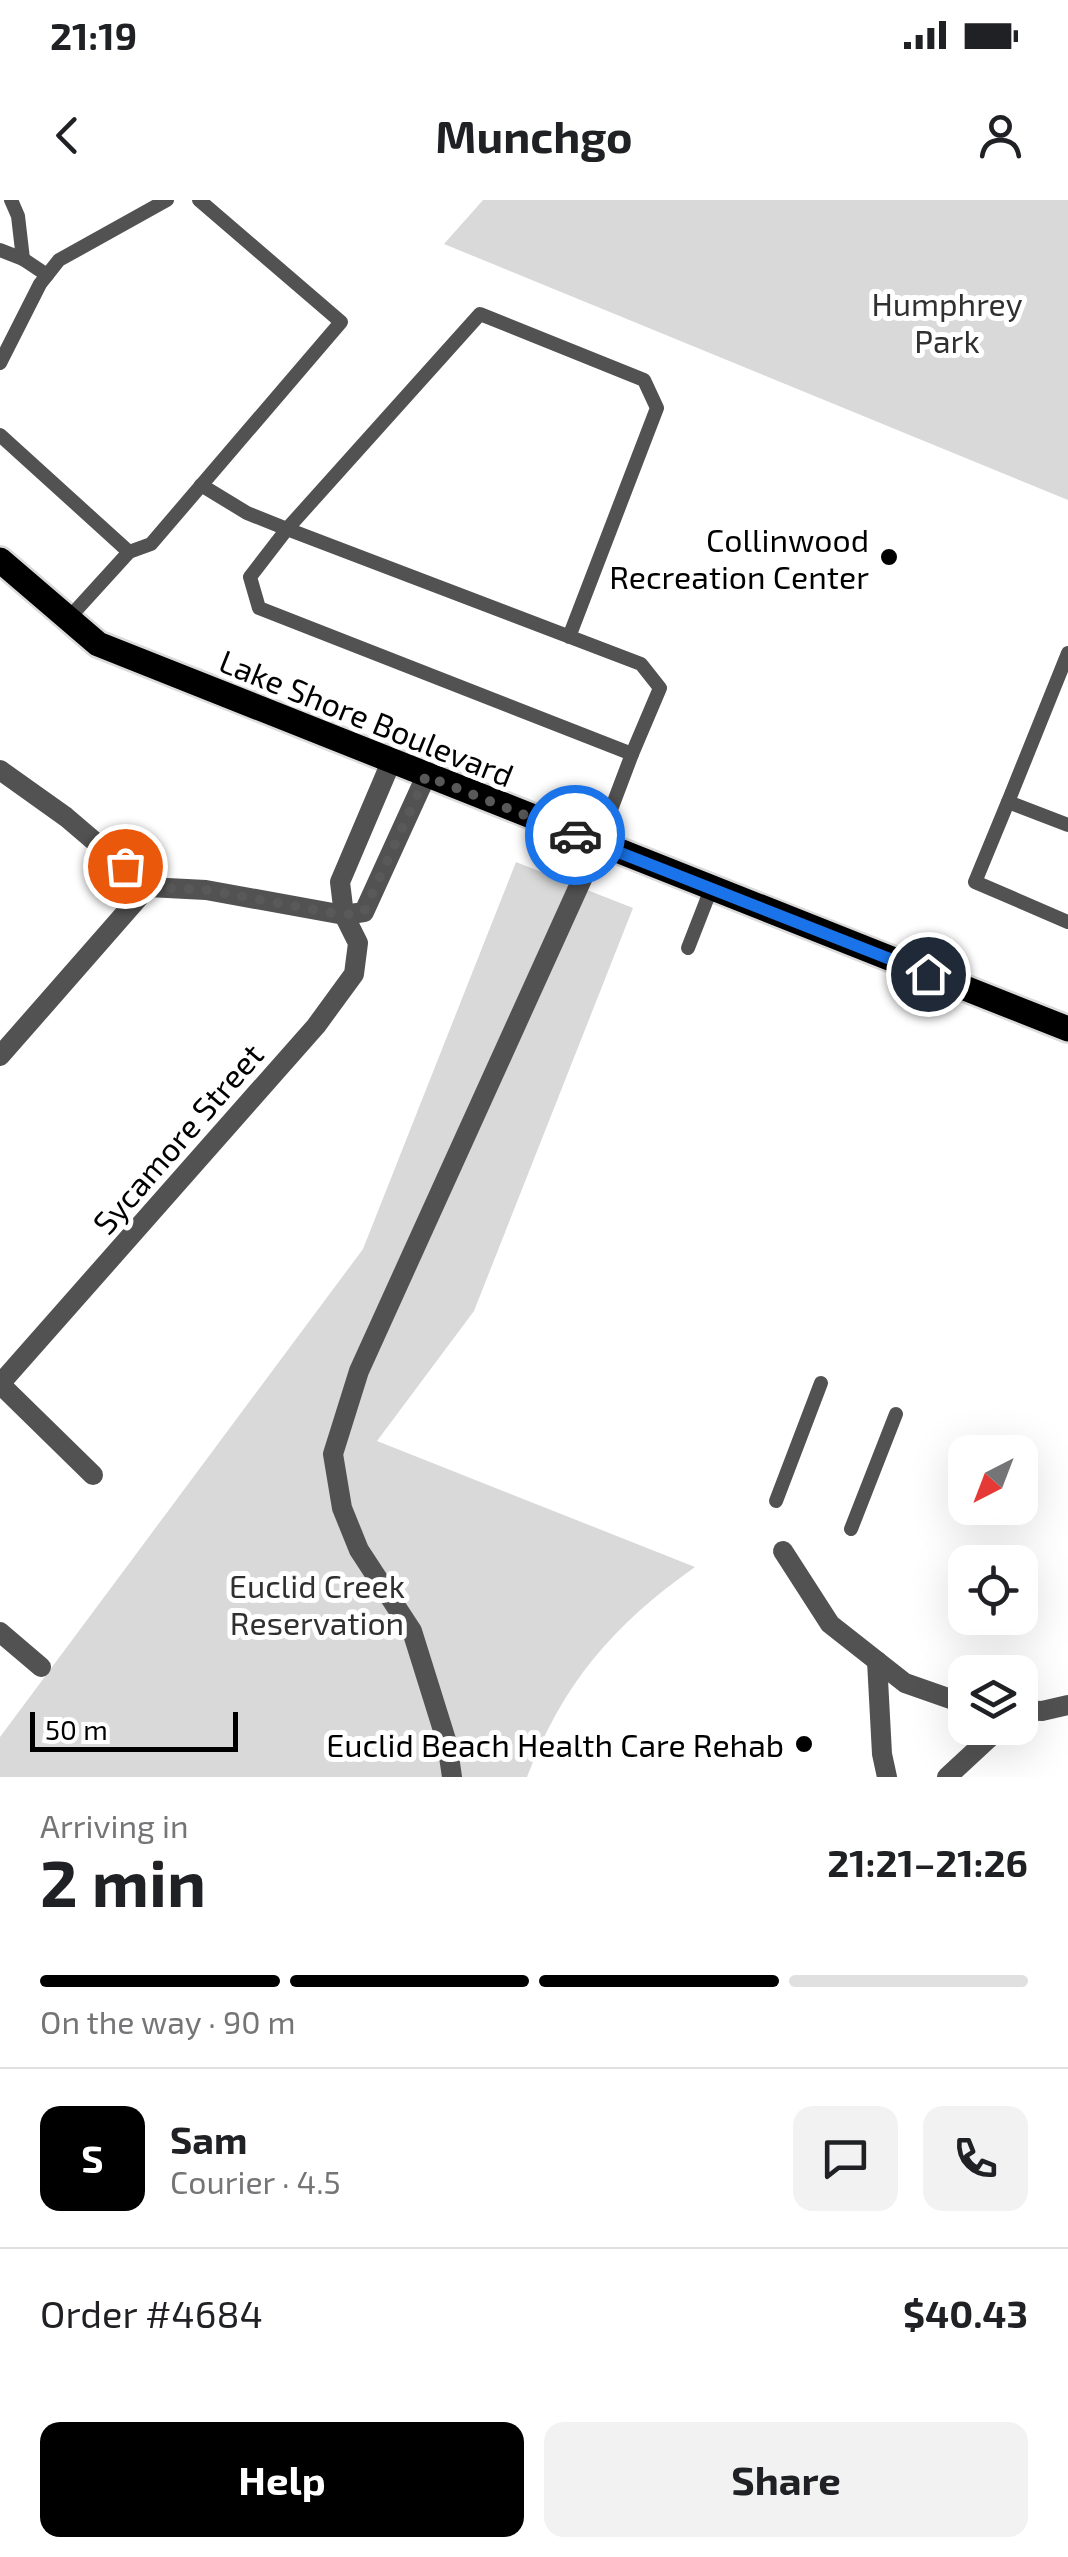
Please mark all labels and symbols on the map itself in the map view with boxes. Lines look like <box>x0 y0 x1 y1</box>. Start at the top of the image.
park label: Humphrey Park <box>871 284 1023 359</box>
place label: Collinwood Recreation Center <box>609 520 869 595</box>
marker: Collinwood Recreation Center <box>878 546 900 568</box>
street label: Lake Shore Boulevard <box>214 641 520 793</box>
courier <box>525 785 625 885</box>
pin <box>83 824 168 909</box>
pin <box>886 932 971 1017</box>
street label: Sycamore Street <box>84 1035 270 1241</box>
north arrow <box>948 1435 1038 1525</box>
park label: Euclid Creek Reservation <box>229 1566 405 1641</box>
scale bar <box>30 1707 238 1752</box>
place label: Euclid Beach Health Care Rehab <box>326 1725 784 1763</box>
marker: Euclid Beach Health Care Rehab <box>793 1733 815 1755</box>

